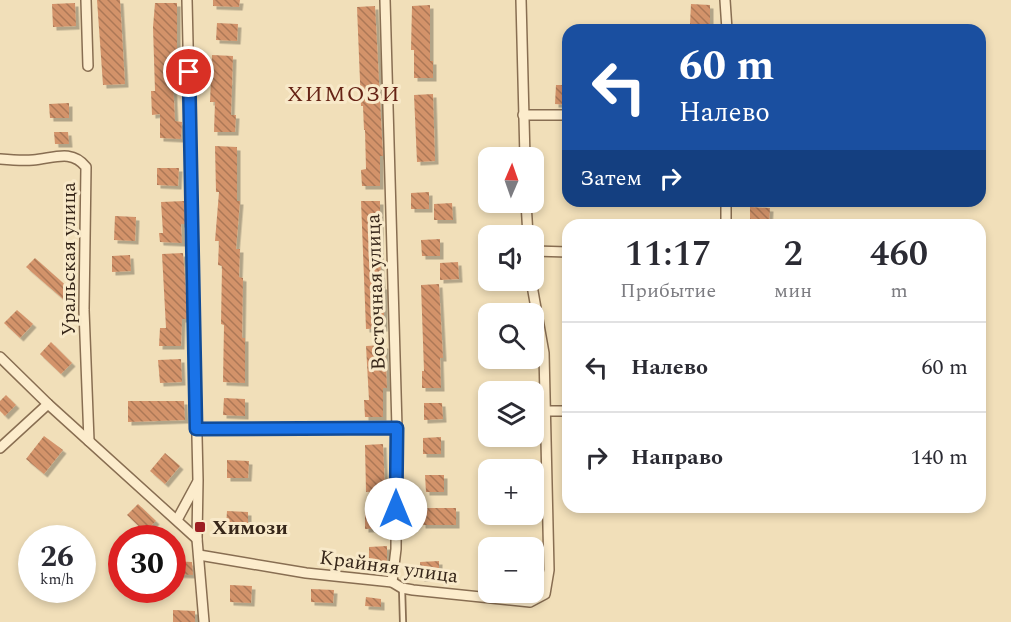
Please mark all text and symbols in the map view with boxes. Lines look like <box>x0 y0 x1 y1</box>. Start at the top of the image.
text: 60 m <box>679 35 774 98</box>
pin <box>163 46 214 97</box>
icon: left <box>580 48 658 126</box>
icon: arrive <box>172 55 205 88</box>
district label: ХИМОЗИ <box>287 78 401 111</box>
text: Налево <box>679 92 770 134</box>
north arrow <box>478 147 544 213</box>
map controls <box>478 147 544 603</box>
text: Затем <box>580 162 642 195</box>
icon: right <box>654 162 687 195</box>
street label: Уральская улица <box>54 182 84 336</box>
street label: Восточная улица <box>358 213 394 371</box>
button: sound <box>478 225 544 291</box>
text: 11:17 <box>625 227 711 282</box>
text: 2 <box>783 227 803 282</box>
text: 460 <box>870 227 928 282</box>
text: Прибытие <box>620 276 716 306</box>
text: мин <box>774 276 812 306</box>
text: m <box>890 276 908 306</box>
button: search <box>478 303 544 369</box>
icon: left <box>580 351 613 384</box>
text: Налево <box>631 351 708 384</box>
text: 60 m <box>922 351 968 384</box>
button: layers <box>478 381 544 447</box>
icon: right <box>580 441 613 474</box>
text: Направо <box>631 441 723 474</box>
text: 140 m <box>911 441 968 474</box>
button: + <box>478 459 544 525</box>
position arrow <box>364 477 428 541</box>
place label: Химози <box>212 513 288 543</box>
marker: Химози <box>193 520 207 534</box>
speed limit sign: 30 <box>108 525 186 603</box>
text: 26 <box>40 534 74 580</box>
button: − <box>478 537 544 603</box>
street label: Крайняя улица <box>318 542 460 592</box>
text: km/h <box>40 568 74 591</box>

